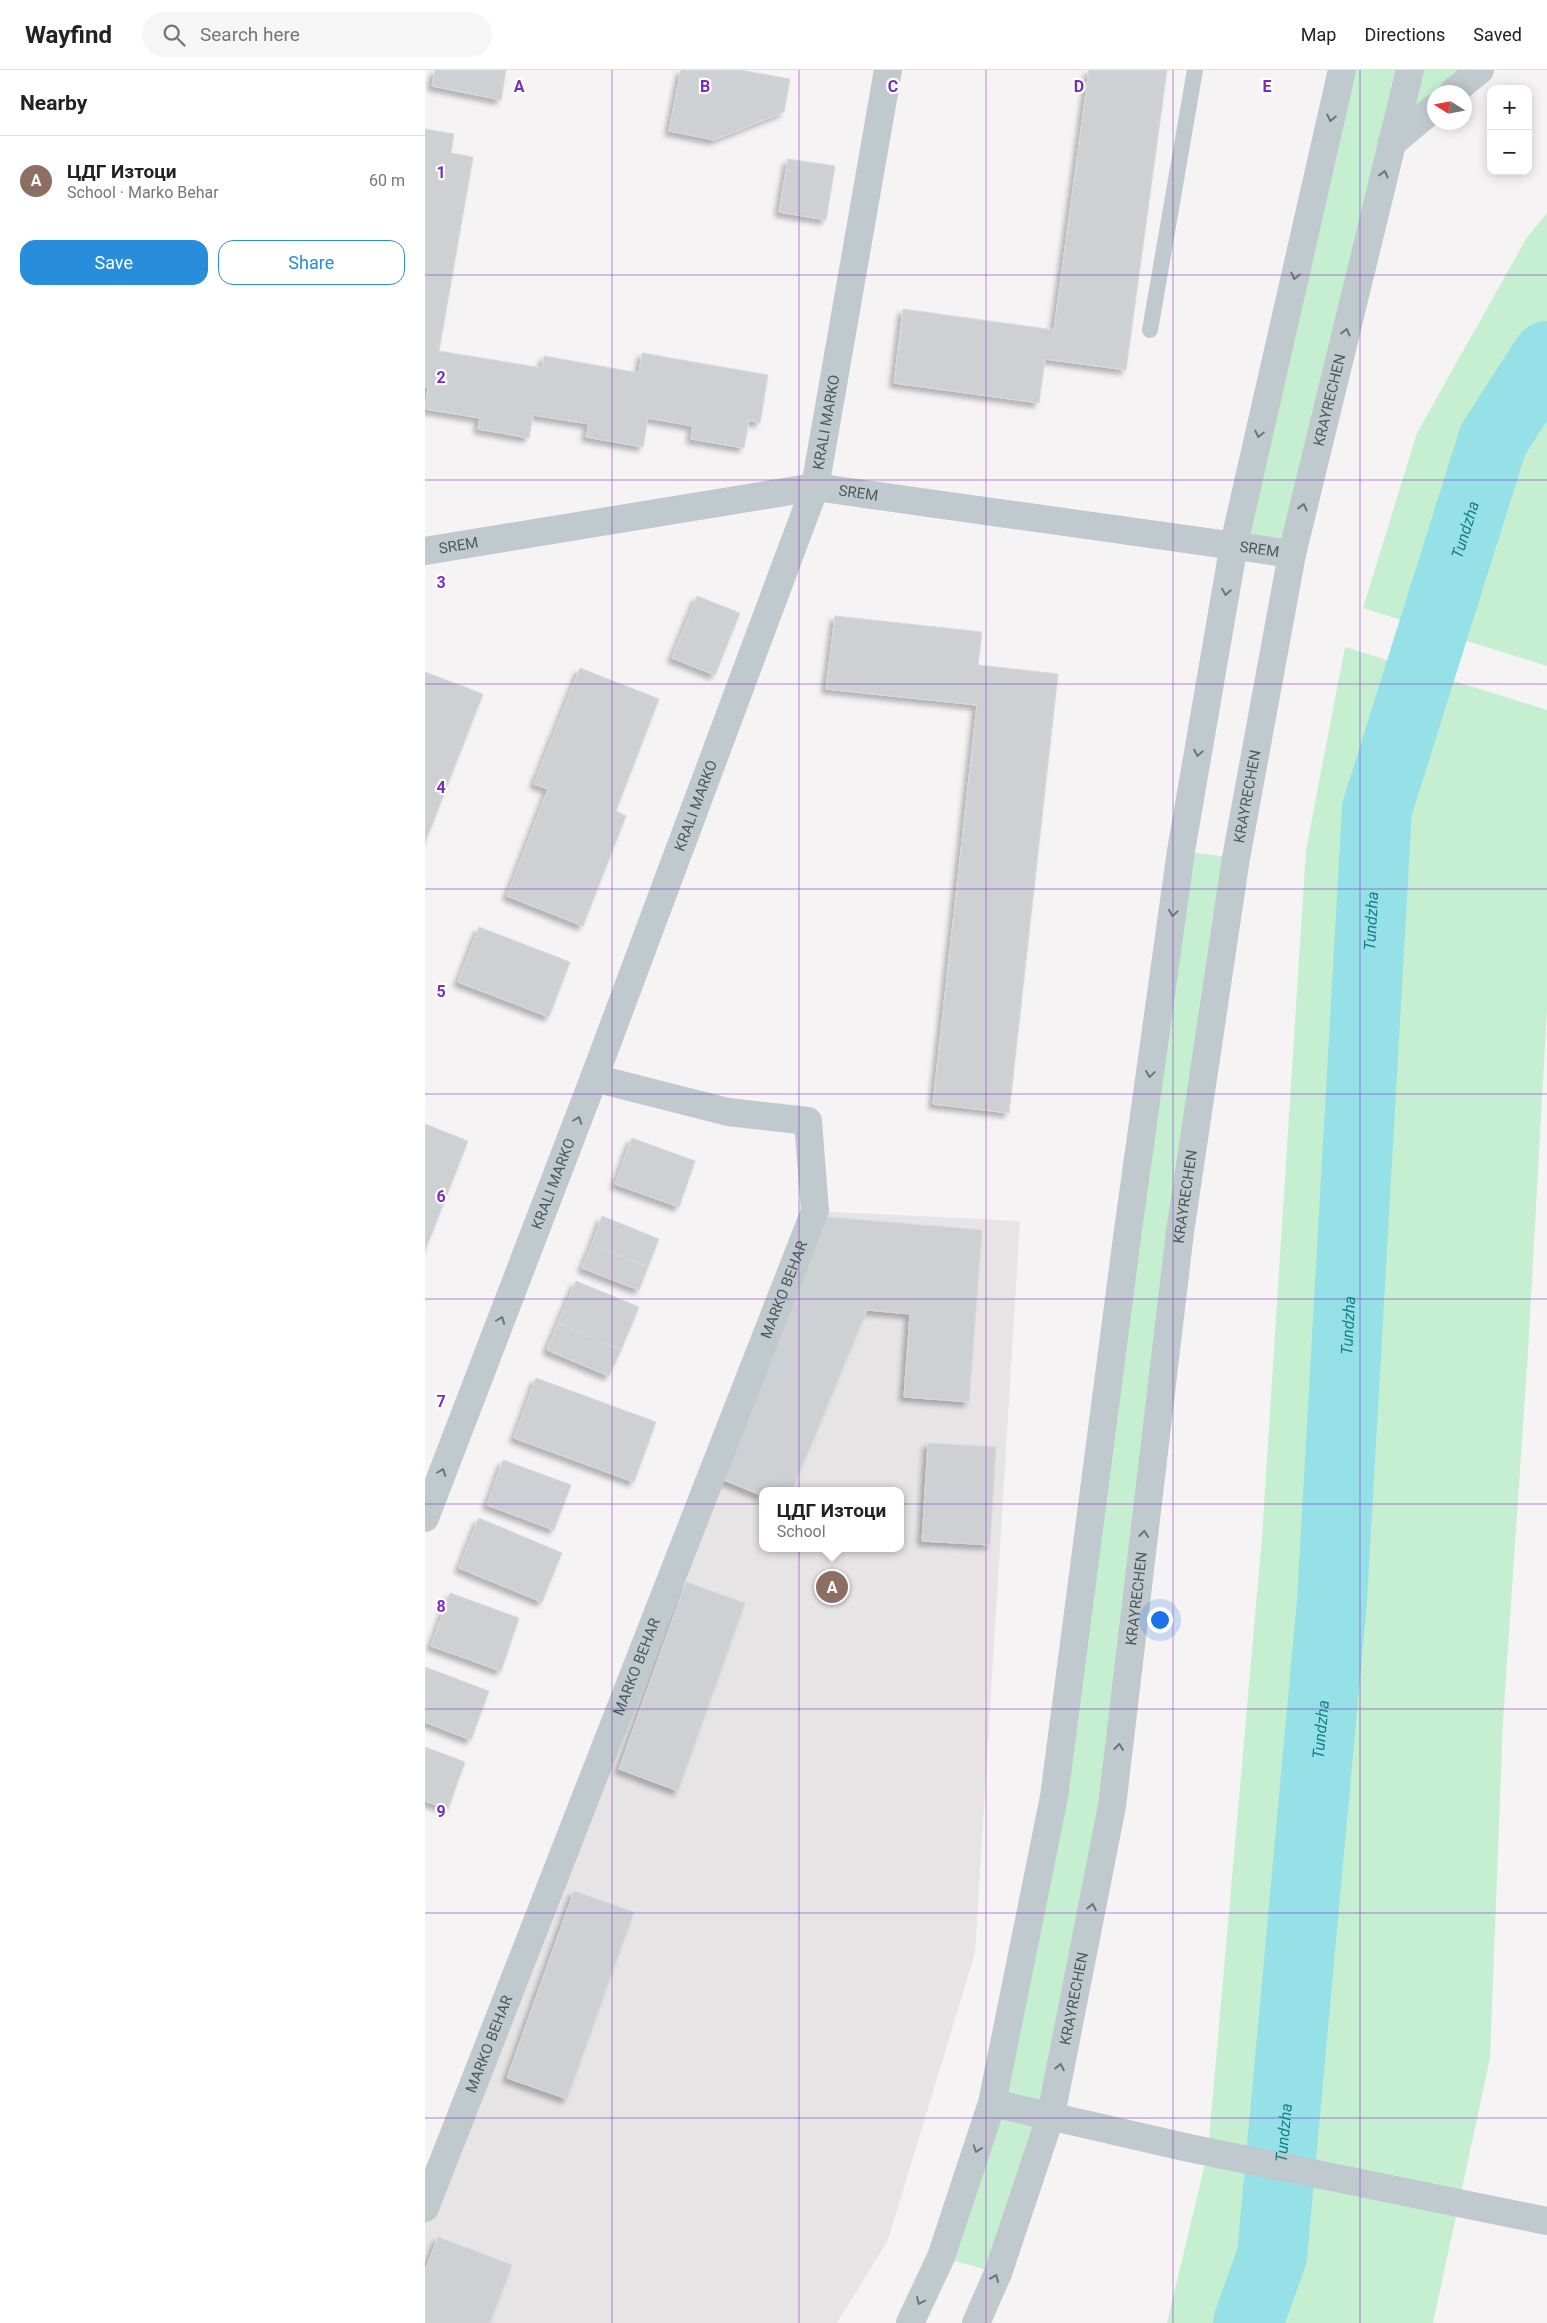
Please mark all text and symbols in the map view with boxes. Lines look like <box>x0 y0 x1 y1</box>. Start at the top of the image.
search box <box>142 12 492 57</box>
text: Wayfind <box>25 21 112 49</box>
icon: search <box>160 21 188 49</box>
text: Search here <box>200 23 300 46</box>
text: Map <box>1301 24 1336 45</box>
text: Directions <box>1364 24 1445 45</box>
text: Saved <box>1473 24 1522 45</box>
text: A <box>514 77 525 96</box>
text: B <box>700 77 710 96</box>
text: C <box>888 77 898 96</box>
text: D <box>1074 77 1084 96</box>
text: E <box>1263 77 1272 96</box>
north arrow <box>1427 85 1472 130</box>
map controls <box>1487 85 1532 175</box>
button: + <box>1487 85 1532 130</box>
text: Nearby <box>20 91 87 115</box>
one-way arrow <box>1326 113 1337 122</box>
button: − <box>1487 130 1532 175</box>
text: ЦДГ Изтоци <box>67 160 177 183</box>
text: 1 <box>436 163 446 182</box>
one-way arrow <box>1378 169 1389 178</box>
text: A <box>31 171 41 190</box>
text: 60 m <box>369 171 405 190</box>
text: School · Marko Behar <box>67 183 219 202</box>
button: Save <box>20 240 208 285</box>
button: Share <box>218 240 405 285</box>
one-way arrow <box>1290 272 1301 280</box>
one-way arrow <box>1340 327 1351 336</box>
street label: KRAYRECHEN <box>1310 352 1349 448</box>
text: 2 <box>436 368 446 387</box>
street label: KRALI MARKO <box>809 373 843 471</box>
one-way arrow <box>1254 430 1265 439</box>
street label: SREM <box>837 481 879 505</box>
water label: Tundzha <box>1447 499 1483 561</box>
one-way arrow <box>1298 503 1308 511</box>
street label: SREM <box>437 533 480 558</box>
street label: SREM <box>1238 538 1280 561</box>
text: 3 <box>436 573 446 592</box>
one-way arrow <box>1221 588 1231 597</box>
one-way arrow <box>1194 748 1204 757</box>
street label: KRAYRECHEN <box>1230 748 1265 844</box>
street label: KRALI MARKO <box>671 758 721 854</box>
text: 4 <box>436 778 446 797</box>
water label: Tundzha <box>1360 891 1382 951</box>
one-way arrow <box>1168 909 1179 917</box>
text: 5 <box>436 982 446 1001</box>
one-way arrow <box>1145 1070 1156 1078</box>
one-way arrow <box>572 1116 582 1124</box>
street label: KRALI MARKO <box>528 1136 579 1232</box>
street label: KRAYRECHEN <box>1170 1149 1201 1244</box>
text: 6 <box>436 1187 446 1206</box>
street label: MARKO BEHAR <box>757 1238 811 1341</box>
water label: Tundzha <box>1337 1295 1359 1355</box>
one-way arrow <box>495 1316 505 1325</box>
text: 7 <box>436 1392 446 1411</box>
one-way arrow <box>436 1468 447 1477</box>
popup <box>759 1487 904 1552</box>
text: ЦДГ Изтоци <box>777 1499 886 1522</box>
text: School <box>777 1522 826 1541</box>
one-way arrow <box>1138 1529 1149 1537</box>
street label: KRAYRECHEN <box>1122 1551 1151 1647</box>
pin: A <box>816 1568 848 1606</box>
text: 8 <box>436 1597 446 1616</box>
your location <box>1147 1607 1173 1633</box>
street label: MARKO BEHAR <box>609 1616 664 1718</box>
water label: Tundzha <box>1309 1699 1333 1760</box>
one-way arrow <box>1113 1743 1124 1751</box>
text: 9 <box>436 1802 446 1821</box>
one-way arrow <box>1086 1903 1096 1912</box>
street label: KRAYRECHEN <box>1056 1951 1092 2047</box>
street label: MARKO BEHAR <box>462 1993 516 2095</box>
one-way arrow <box>1055 2062 1065 2071</box>
water label: Tundzha <box>1272 2102 1296 2163</box>
one-way arrow <box>973 2144 983 2153</box>
one-way arrow <box>989 2274 1000 2283</box>
one-way arrow <box>916 2296 927 2305</box>

